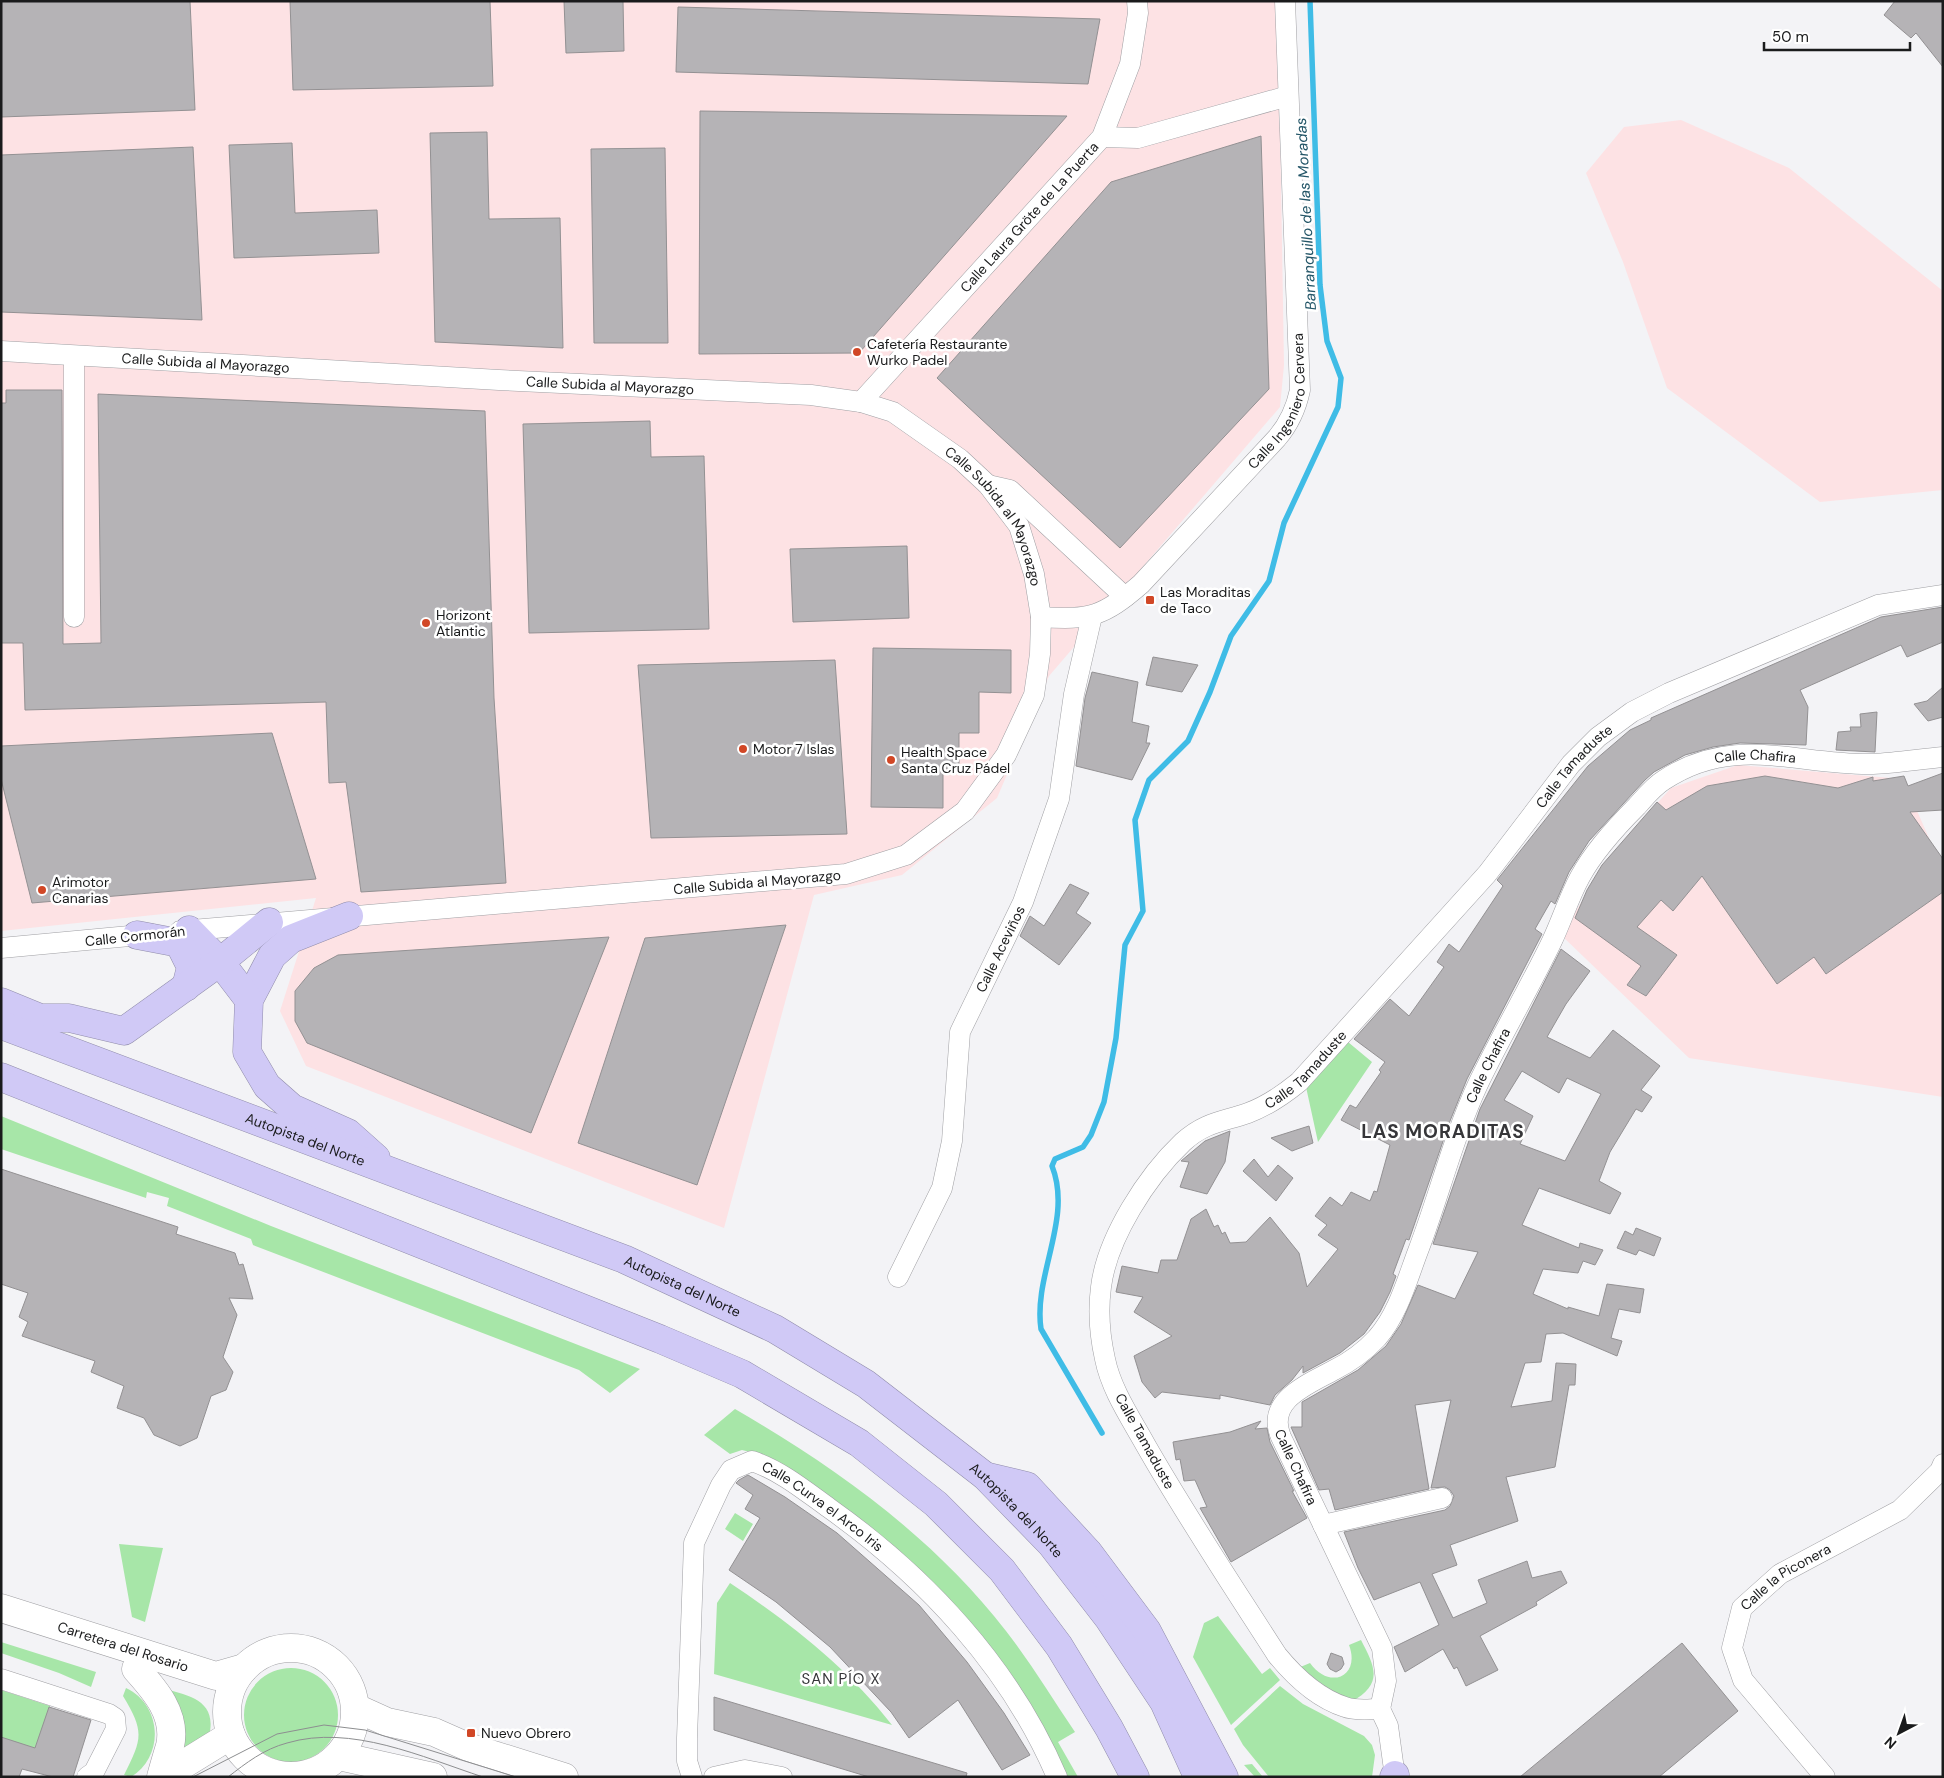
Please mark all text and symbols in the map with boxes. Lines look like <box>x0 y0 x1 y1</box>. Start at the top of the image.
scale bar <box>1764 20 1910 52</box>
text: 50 m <box>1772 27 1809 47</box>
water label: Barranquillo de las Moradas <box>1291 117 1321 311</box>
street label: Calle Laura Gröte de La Puerta <box>956 138 1102 296</box>
street label: Calle Ingeniero Cervera <box>1244 333 1309 473</box>
place label: Cafetería Restaurante Wurko Padel <box>867 335 1008 369</box>
marker: Cafetería Restaurante Wurko Padel <box>851 346 863 358</box>
street label: Calle Subida al Mayorazgo <box>121 349 290 377</box>
street label: Calle Subida al Mayorazgo <box>526 372 694 398</box>
street label: Calle Subida al Mayorazgo <box>942 442 1045 587</box>
place label: Las Moraditas de Taco <box>1160 583 1251 617</box>
marker: Las Moraditas de Taco <box>1144 594 1156 606</box>
place label: Horizont Atlantic <box>436 606 491 640</box>
marker: Horizont Atlantic <box>420 617 432 629</box>
street label: Calle Tamaduste <box>1532 720 1616 812</box>
place label: Motor 7 Islas <box>753 740 835 758</box>
marker: Motor 7 Islas <box>737 743 749 755</box>
place label: Health Space Santa Cruz Pádel <box>901 743 1010 777</box>
street label: Calle Chafira <box>1713 746 1797 767</box>
marker: Health Space Santa Cruz Pádel <box>885 754 897 766</box>
street label: Calle Subida al Mayorazgo <box>672 866 842 898</box>
place label: Arimotor Canarias <box>52 873 109 907</box>
marker: Arimotor Canarias <box>36 884 48 896</box>
street label: Calle Aceviños <box>972 902 1029 995</box>
street label: Calle Cormorán <box>84 922 186 950</box>
street label: Calle Chafira <box>1462 1025 1514 1106</box>
street label: Calle Tamaduste <box>1261 1027 1350 1113</box>
street label: Autopista del Norte <box>243 1109 368 1170</box>
district label: LAS MORADITAS <box>1361 1119 1525 1144</box>
street label: Autopista del Norte <box>621 1251 744 1321</box>
street label: Calle Tamaduste <box>1111 1390 1179 1492</box>
street label: Calle Chafira <box>1271 1426 1321 1508</box>
street label: Calle Curva el Arco Iris <box>759 1457 887 1555</box>
street label: Autopista del Norte <box>966 1459 1067 1561</box>
street label: Calle la Piconera <box>1736 1540 1834 1614</box>
street label: Carretera del Rosario <box>55 1617 191 1676</box>
district label: SAN PÍO X <box>802 1669 880 1689</box>
north arrow <box>1874 1708 1924 1758</box>
place label: Nuevo Obrero <box>481 1724 571 1742</box>
marker: Nuevo Obrero <box>465 1727 477 1739</box>
text: N <box>1881 1733 1900 1753</box>

